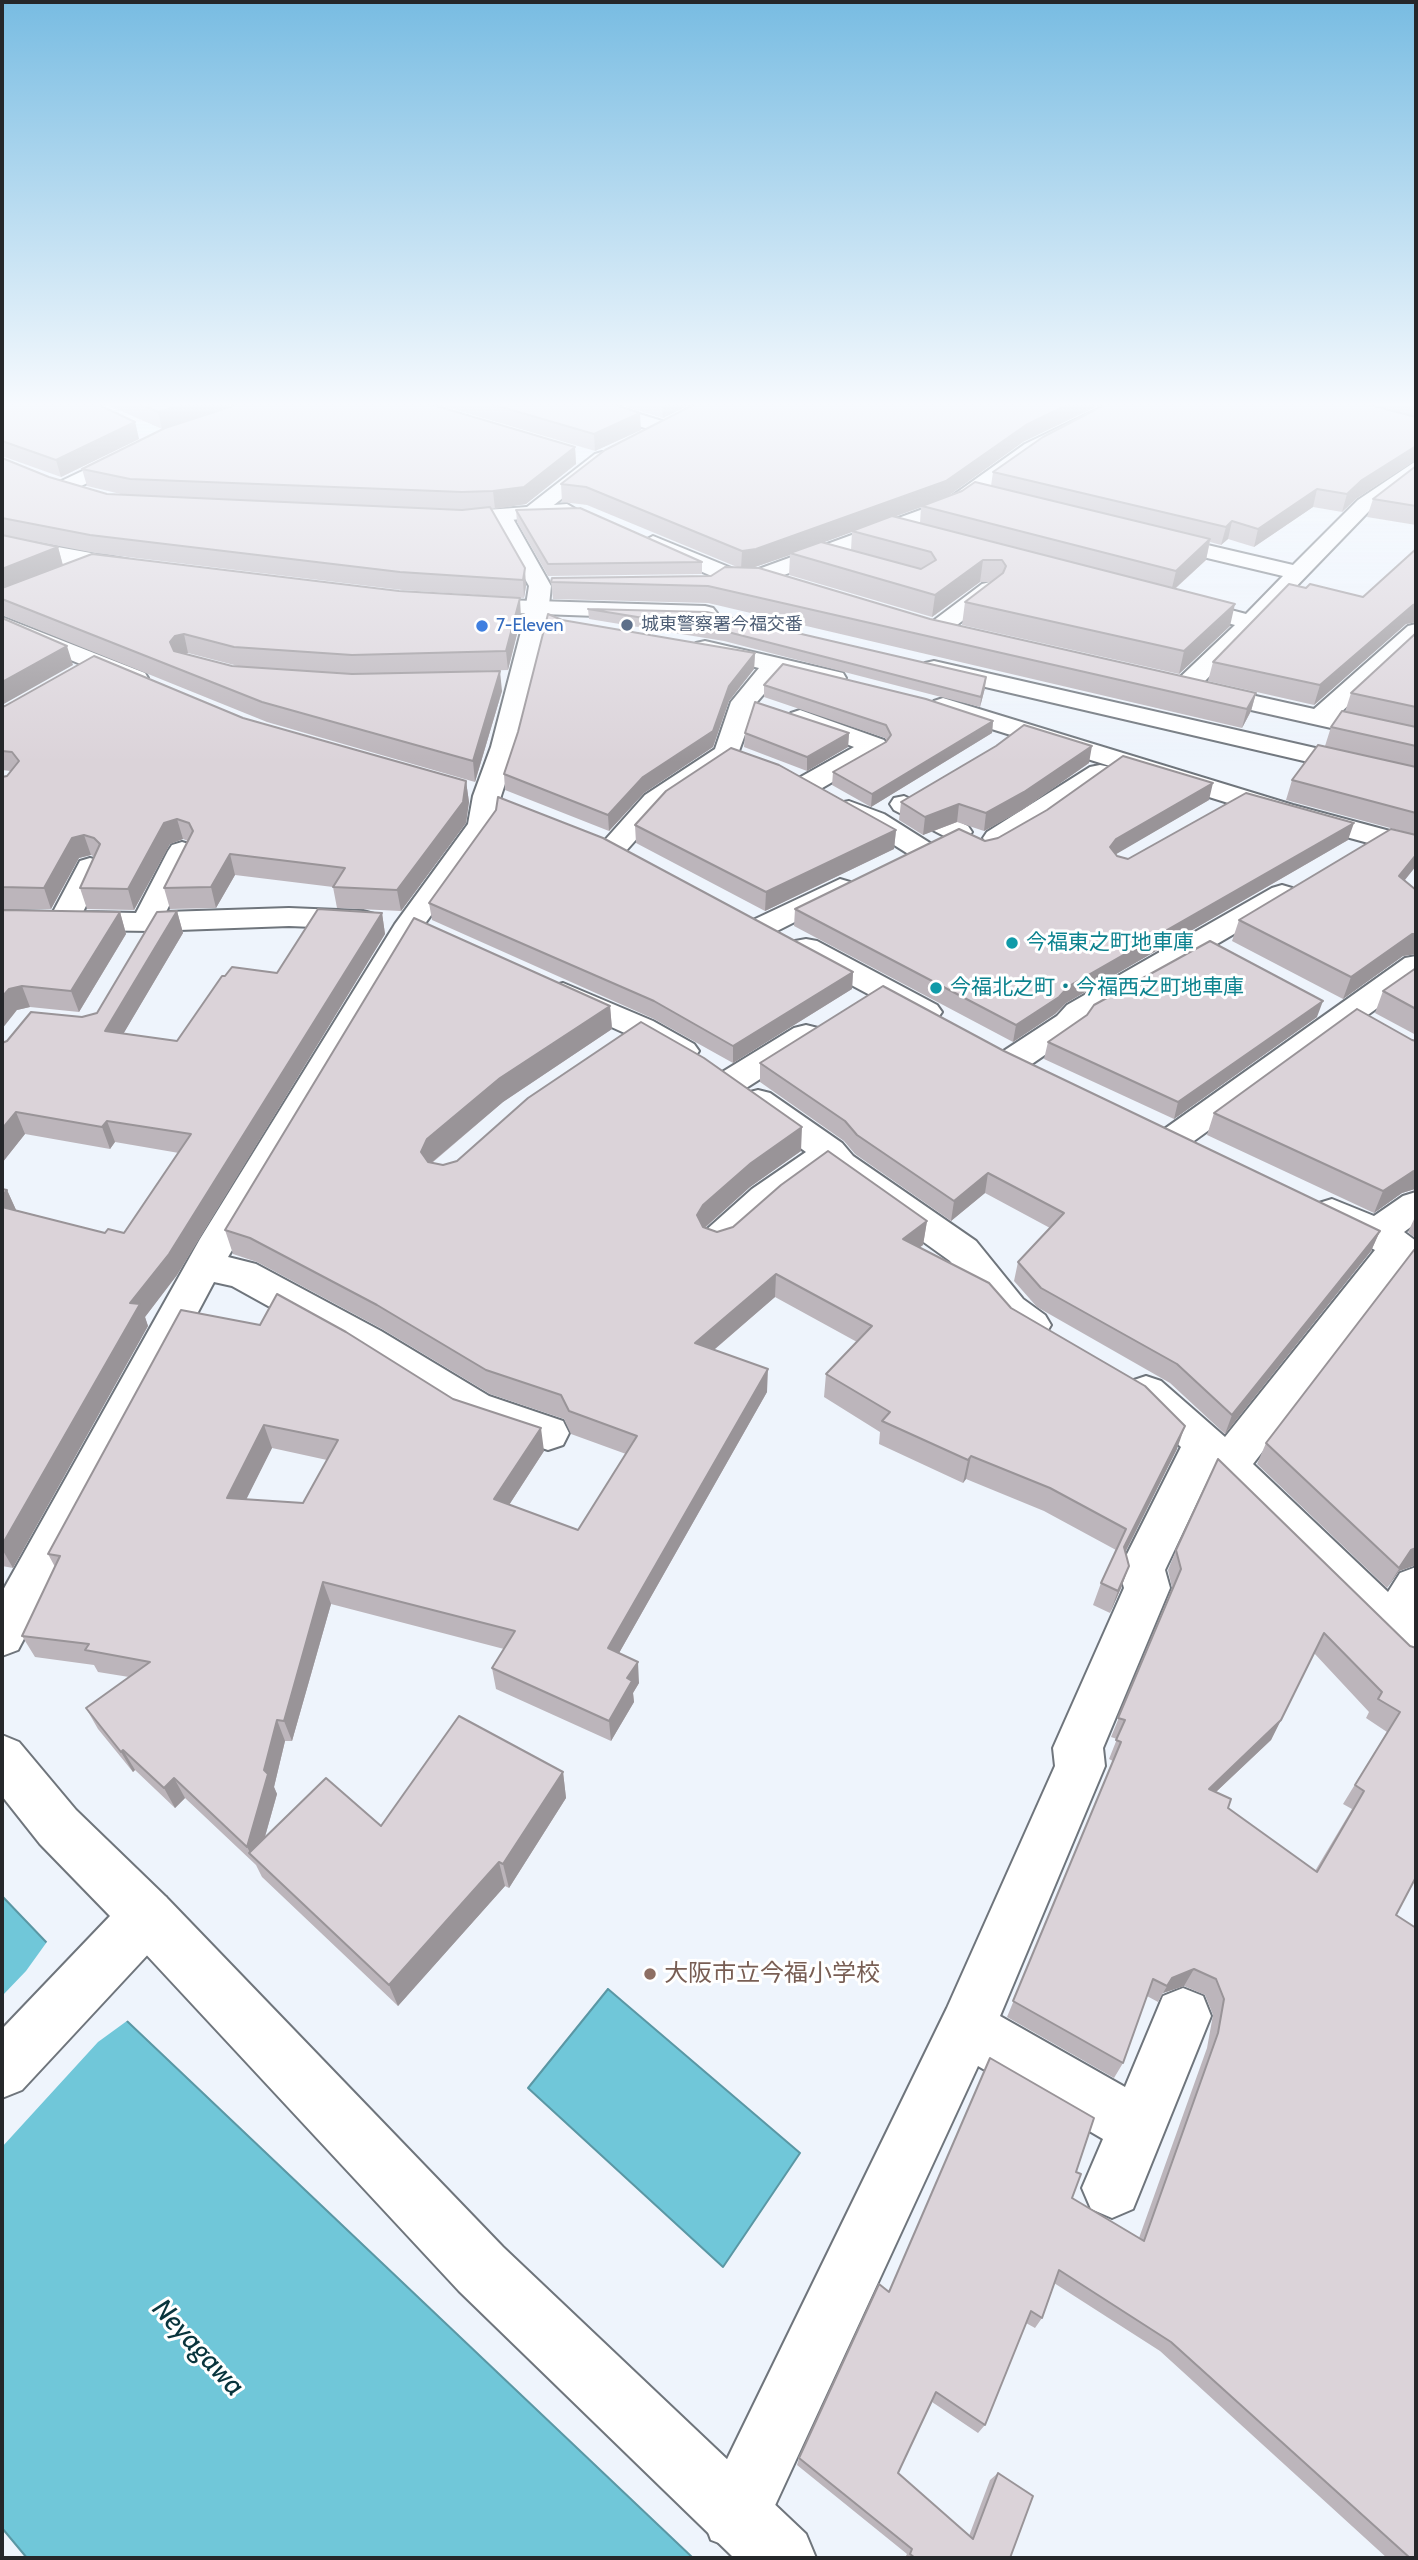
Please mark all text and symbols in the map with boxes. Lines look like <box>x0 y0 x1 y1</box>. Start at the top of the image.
place label: 城東警察署今福交番 <box>641 614 803 636</box>
place label: 7-Eleven <box>496 615 564 637</box>
marker: 城東警察署今福交番 <box>619 617 635 633</box>
marker: 7-Eleven <box>474 618 490 634</box>
place label: 今福東之町地車庫 <box>1026 930 1194 956</box>
marker: 今福東之町地車庫 <box>1004 935 1020 951</box>
place label: 今福北之町・今福西之町地車庫 <box>950 975 1244 1001</box>
marker: 今福北之町・今福西之町地車庫 <box>928 980 944 996</box>
place label: 大阪市立今福小学校 <box>664 1960 880 1988</box>
marker: 大阪市立今福小学校 <box>642 1966 658 1982</box>
water label: Neyagawa <box>145 2293 251 2403</box>

